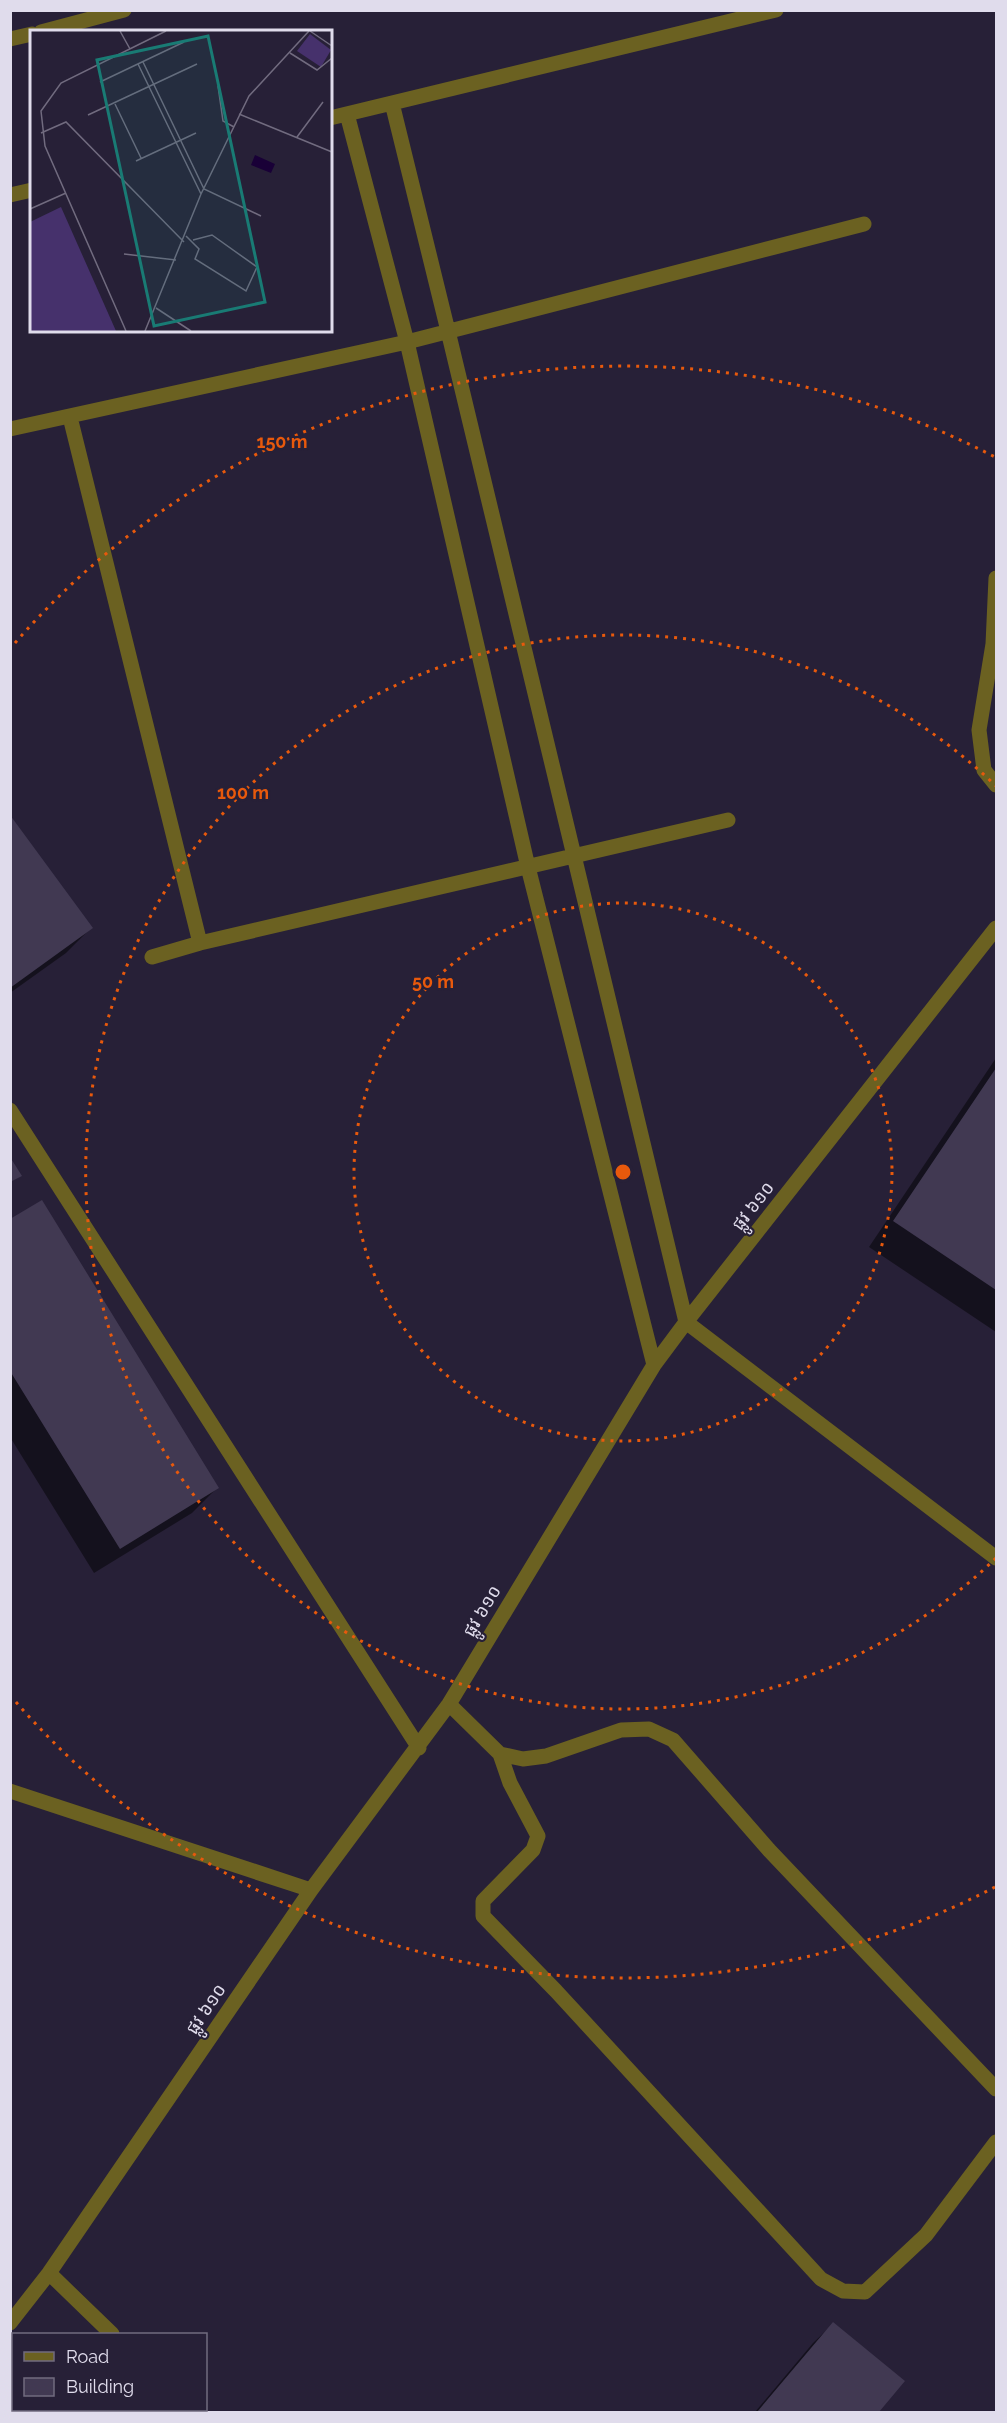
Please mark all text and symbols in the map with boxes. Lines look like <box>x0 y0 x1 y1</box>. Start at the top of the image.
inset map <box>30 30 332 332</box>
text: 150 m <box>257 431 308 452</box>
text: 100 m <box>217 782 269 803</box>
text: 50 m <box>412 971 454 992</box>
centre of rings <box>613 1162 633 1182</box>
street label: ផ្លូវ ៦១០ <box>727 1177 783 1238</box>
street label: ផ្លូវ ៦១០ <box>458 1581 510 1643</box>
street label: ផ្លូវ ៦១០ <box>181 1980 235 2041</box>
legend <box>12 2333 207 2411</box>
text: Road <box>66 2346 109 2367</box>
text: Building <box>66 2376 134 2397</box>

